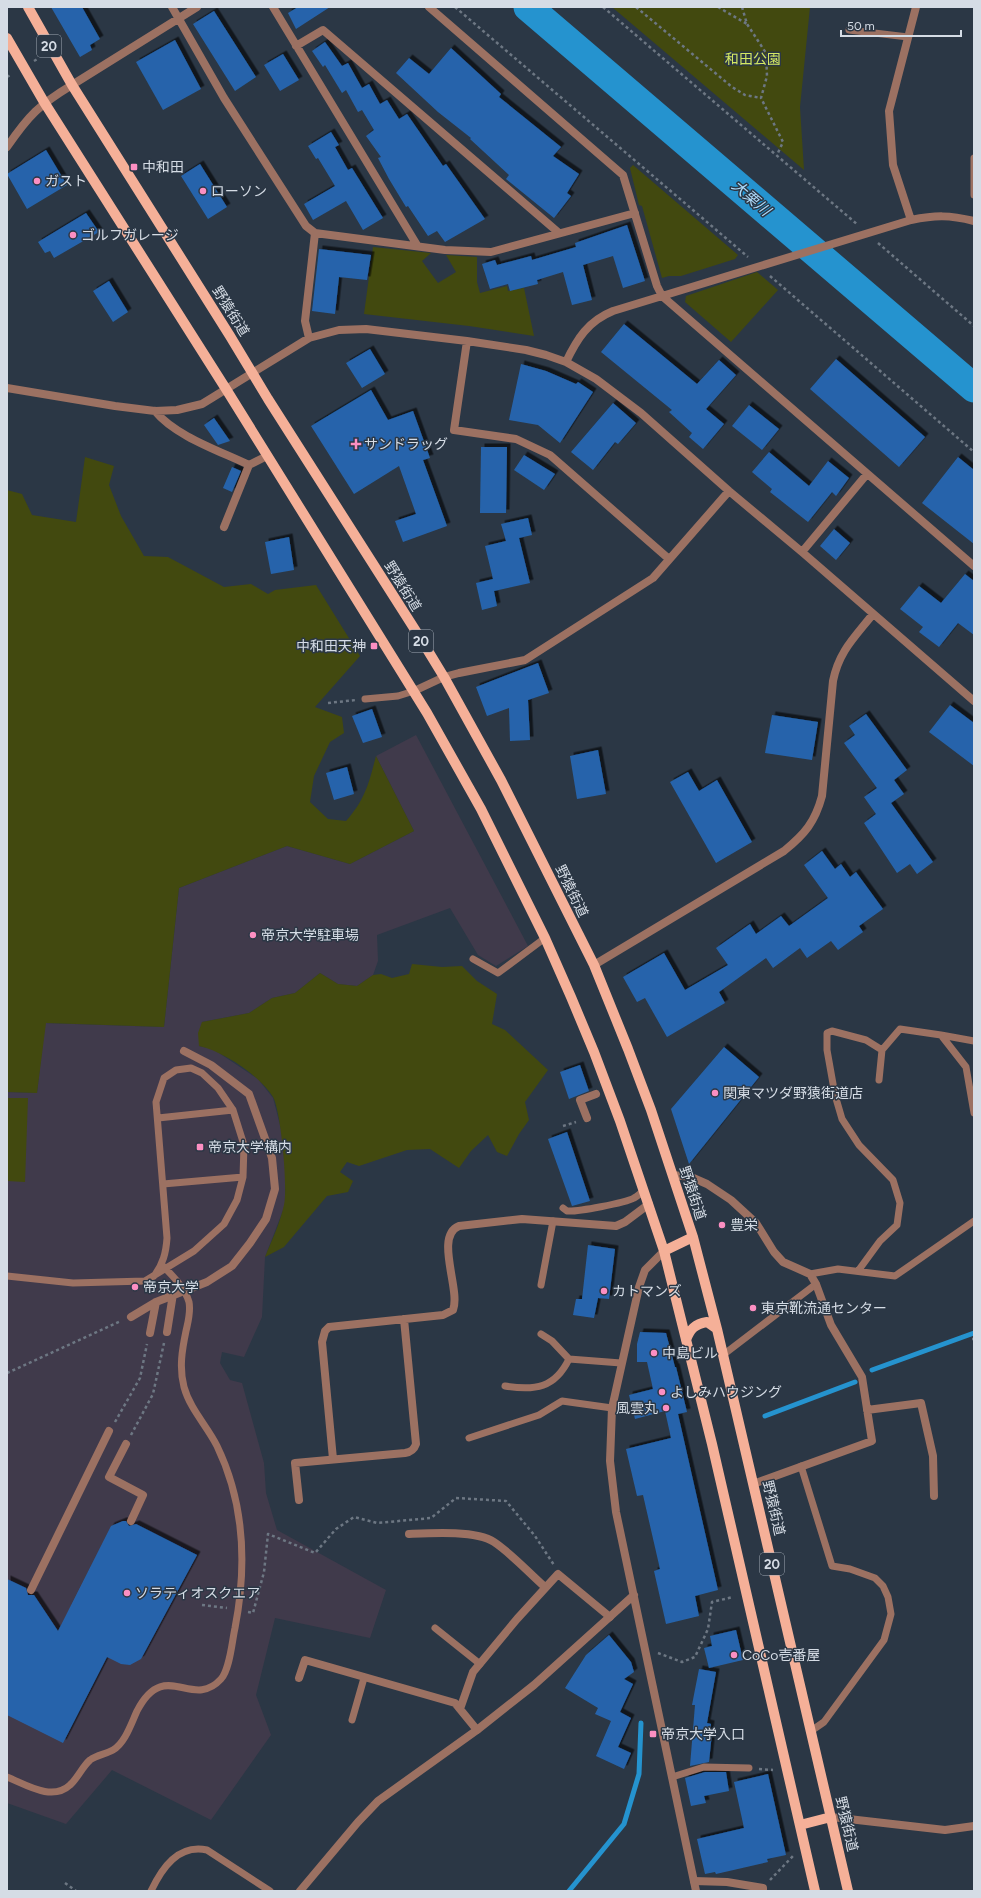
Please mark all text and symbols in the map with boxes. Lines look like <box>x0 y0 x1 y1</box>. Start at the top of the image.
scale bar <box>841 12 961 38</box>
text: 50 m <box>847 19 875 33</box>
road number: 20 <box>37 35 61 57</box>
park label: 和田公園 <box>725 51 781 68</box>
place label: 中和田 <box>142 159 184 176</box>
marker: 中和田 <box>129 162 139 172</box>
place label: ガスト <box>45 173 87 190</box>
marker: ガスト <box>32 176 42 186</box>
water label: 大栗川 <box>728 176 775 221</box>
place label: ローソン <box>211 183 267 200</box>
marker: ローソン <box>198 186 208 196</box>
place label: ゴルフガレージ <box>81 227 179 244</box>
marker: ゴルフガレージ <box>68 230 78 240</box>
street label: 野猿街道 <box>209 283 253 340</box>
place label: サンドラッグ <box>364 436 448 453</box>
marker: サンドラッグ <box>351 439 361 449</box>
street label: 野猿街道 <box>381 558 425 615</box>
road number: 20 <box>409 630 433 652</box>
place label: 中和田天神 <box>296 638 366 655</box>
marker: 中和田天神 <box>369 641 379 651</box>
street label: 野猿街道 <box>552 862 591 920</box>
place label: 帝京大学駐車場 <box>261 927 359 944</box>
marker: 帝京大学駐車場 <box>248 930 258 940</box>
place label: 関東マツダ野猿街道店 <box>723 1085 863 1102</box>
marker: 関東マツダ野猿街道店 <box>710 1088 720 1098</box>
place label: 帝京大学構内 <box>208 1139 292 1156</box>
marker: 帝京大学構内 <box>195 1142 205 1152</box>
street label: 野猿街道 <box>676 1164 709 1222</box>
place label: 豊栄 <box>730 1217 758 1234</box>
marker: 豊栄 <box>717 1220 727 1230</box>
place label: 帝京大学 <box>143 1279 199 1296</box>
marker: 帝京大学 <box>130 1282 140 1292</box>
place label: カトマンズ <box>612 1283 682 1300</box>
marker: カトマンズ <box>599 1286 609 1296</box>
place label: 東京靴流通センター <box>761 1300 887 1317</box>
marker: 東京靴流通センター <box>748 1303 758 1313</box>
place label: 中島ビル <box>662 1345 718 1362</box>
marker: 中島ビル <box>649 1348 659 1358</box>
place label: よしみハウジング <box>670 1384 782 1401</box>
marker: よしみハウジング <box>657 1387 667 1397</box>
place label: 風雲丸 <box>616 1400 658 1417</box>
marker: 風雲丸 <box>661 1403 671 1413</box>
street label: 野猿街道 <box>759 1479 788 1537</box>
road number: 20 <box>760 1553 784 1575</box>
place label: ソラティオスクエア <box>135 1585 260 1602</box>
marker: ソラティオスクエア <box>122 1588 132 1598</box>
place label: CoCo壱番屋 <box>742 1647 820 1664</box>
marker: CoCo壱番屋 <box>729 1650 739 1660</box>
place label: 帝京大学入口 <box>661 1726 745 1743</box>
marker: 帝京大学入口 <box>648 1729 658 1739</box>
street label: 野猿街道 <box>832 1795 861 1853</box>

